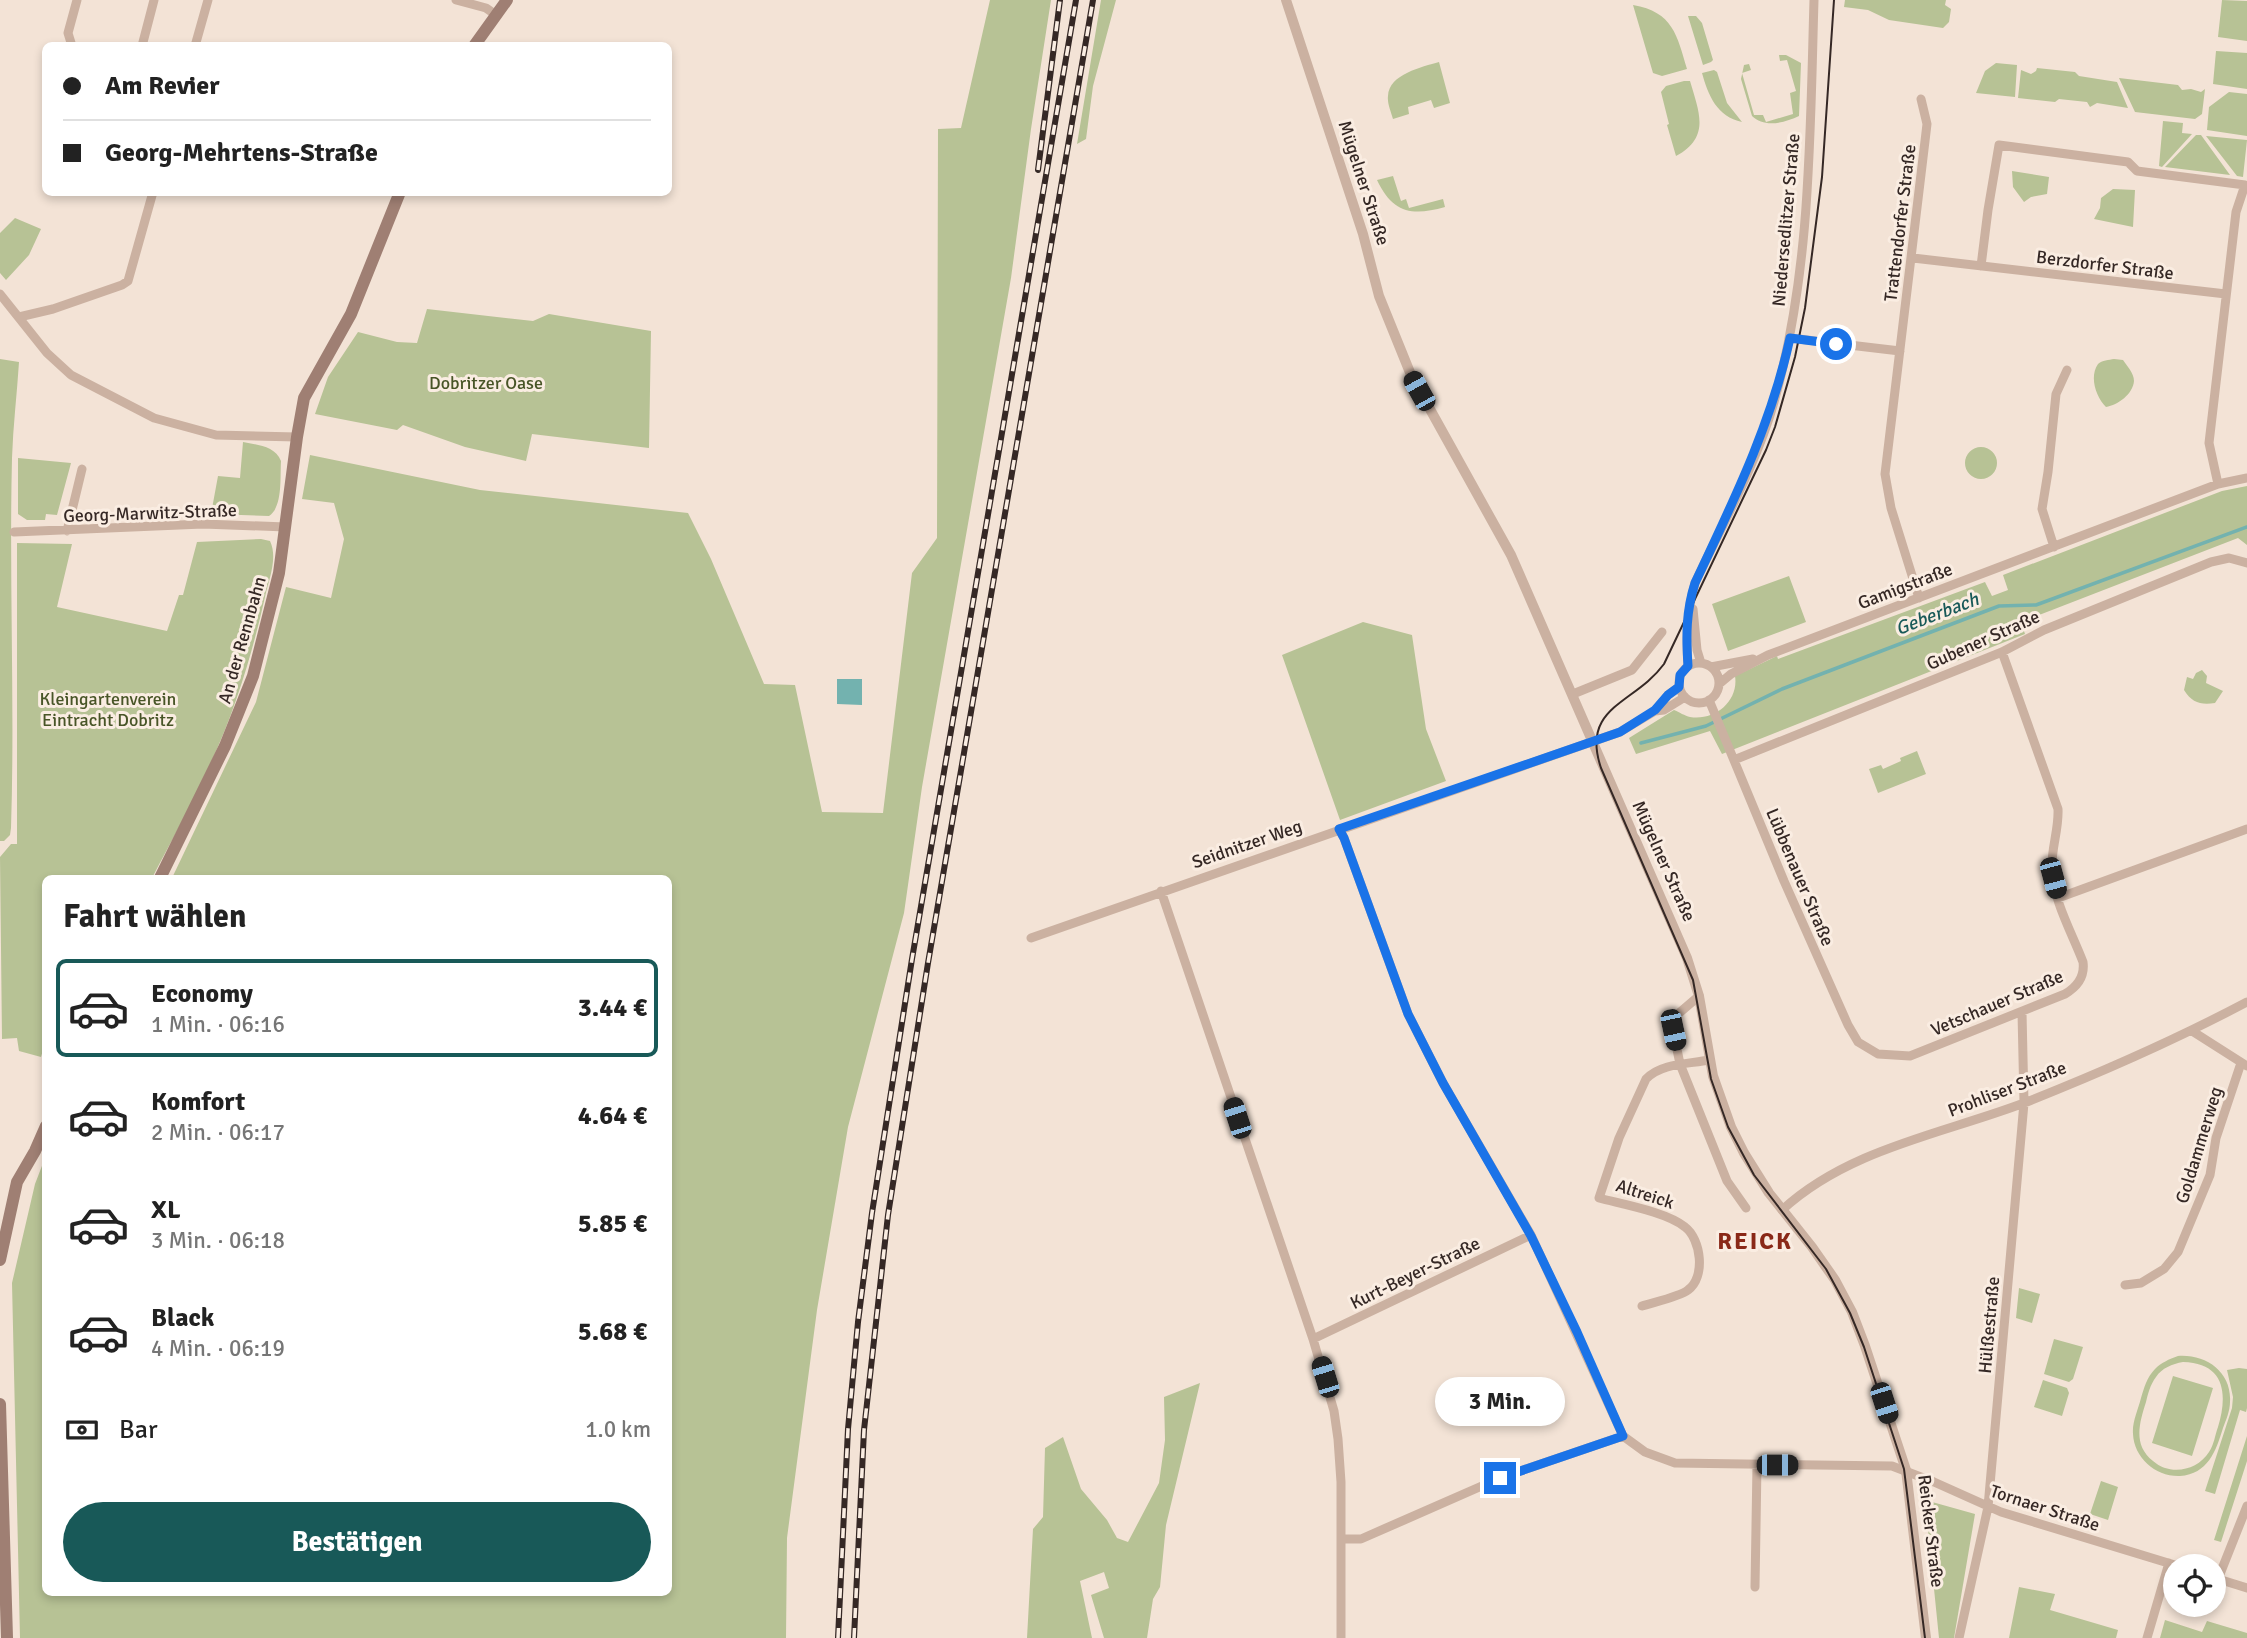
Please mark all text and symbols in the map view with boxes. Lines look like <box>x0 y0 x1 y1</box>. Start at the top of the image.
text: Am Revier <box>105 70 220 102</box>
street label: Mügelner Straße <box>1333 118 1395 248</box>
street label: Niedersedlitzer Straße <box>1767 132 1805 308</box>
text: Georg-Mehrtens-Straße <box>105 137 378 169</box>
street label: Trattendorfer Straße <box>1879 143 1921 303</box>
street label: Berzdorfer Straße <box>2035 246 2175 284</box>
route start <box>1820 328 1852 360</box>
car <box>1400 368 1439 414</box>
park label: Dobritzer Oase <box>429 372 543 394</box>
street label: Georg-Marwitz-Straße <box>63 499 237 527</box>
street label: Gamigstraße <box>1855 558 1955 614</box>
street label: An der Rennbahn <box>213 574 271 706</box>
water label: Geberbach <box>1892 587 1983 641</box>
street label: Gubener Straße <box>1923 605 2043 675</box>
park label: Kleingartenverein Eintracht Dobritz <box>40 688 176 731</box>
street label: Mügelner Straße <box>1628 797 1700 925</box>
street label: Lübbenauer Straße <box>1761 805 1839 949</box>
street label: Seidnitzer Weg <box>1189 815 1305 873</box>
car <box>2038 855 2069 901</box>
text: Fahrt wählen <box>63 897 247 936</box>
street label: Vetschauer Straße <box>1928 965 2066 1041</box>
icon: car <box>67 977 130 1040</box>
text: Economy <box>151 978 253 1010</box>
text: 3.44 € <box>578 992 647 1024</box>
car <box>1659 1007 1688 1053</box>
text: 1 Min. · 06:16 <box>151 1010 285 1039</box>
street label: Prohliser Straße <box>1945 1056 2069 1122</box>
street label: Goldammerweg <box>2171 1084 2227 1206</box>
icon: car <box>67 1085 130 1148</box>
text: Komfort <box>151 1086 245 1118</box>
car <box>1221 1095 1254 1141</box>
text: 4.64 € <box>578 1100 647 1132</box>
text: 2 Min. · 06:17 <box>151 1118 285 1147</box>
street label: Altreick <box>1613 1174 1677 1214</box>
icon: car <box>67 1193 130 1256</box>
text: XL <box>151 1194 181 1226</box>
text: 5.85 € <box>578 1208 647 1240</box>
text: 3 Min. · 06:18 <box>151 1226 285 1255</box>
district label: REICK <box>1717 1226 1793 1256</box>
street label: Kurt-Beyer-Straße <box>1346 1232 1484 1314</box>
street label: Hülßestraße <box>1974 1275 2004 1375</box>
icon: car <box>67 1301 130 1364</box>
text: Black <box>151 1302 214 1334</box>
text: 5.68 € <box>578 1316 647 1348</box>
text: 4 Min. · 06:19 <box>151 1334 285 1363</box>
car <box>1309 1354 1342 1400</box>
callout: 3 Min. <box>1435 1376 1565 1426</box>
car <box>1868 1380 1901 1426</box>
text: 3 Min. <box>1469 1387 1531 1416</box>
icon: cash <box>63 1411 101 1449</box>
text: Bar <box>119 1414 157 1446</box>
text: 1.0 km <box>585 1415 651 1444</box>
car <box>1757 1455 1799 1476</box>
route end <box>1484 1462 1516 1494</box>
street label: Reicker Straße <box>1913 1473 1949 1589</box>
street label: Tornaer Straße <box>1987 1480 2103 1536</box>
button: Bestätigen <box>63 1502 651 1582</box>
map controls <box>2163 1554 2226 1617</box>
button: locate <box>2163 1554 2226 1617</box>

